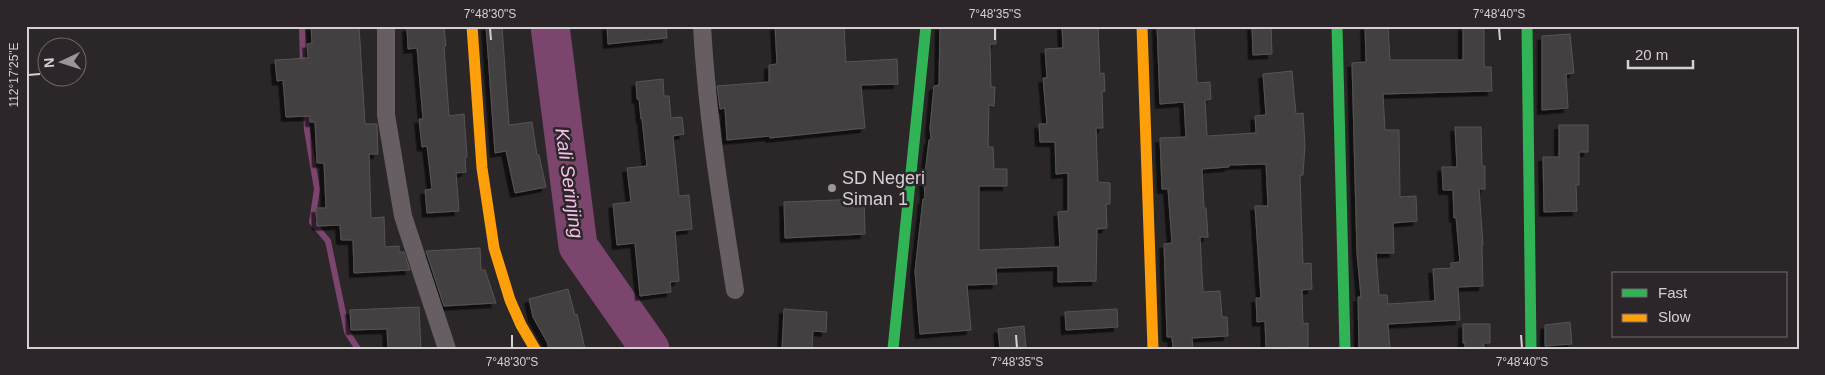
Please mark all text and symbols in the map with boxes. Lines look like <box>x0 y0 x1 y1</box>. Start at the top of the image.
text: 7°48'30"S <box>464 7 516 21</box>
text: 7°48'35"S <box>969 7 1021 21</box>
text: 7°48'40"S <box>1473 7 1525 21</box>
north arrow <box>38 38 88 88</box>
scale bar <box>1628 38 1692 70</box>
text: 112°17'25"E <box>7 42 21 108</box>
text: 20 m <box>1635 46 1668 63</box>
text: N <box>41 57 57 69</box>
water label: Kali Serinjing <box>551 127 588 240</box>
place label: SD Negeri Siman 1 <box>842 168 925 209</box>
marker: SD Negeri Siman 1 <box>826 182 838 194</box>
legend <box>1612 272 1788 338</box>
text: Fast <box>1658 284 1688 301</box>
text: Slow <box>1658 308 1691 325</box>
text: 7°48'30"S <box>486 355 538 369</box>
text: 7°48'35"S <box>991 355 1043 369</box>
text: 7°48'40"S <box>1496 355 1548 369</box>

